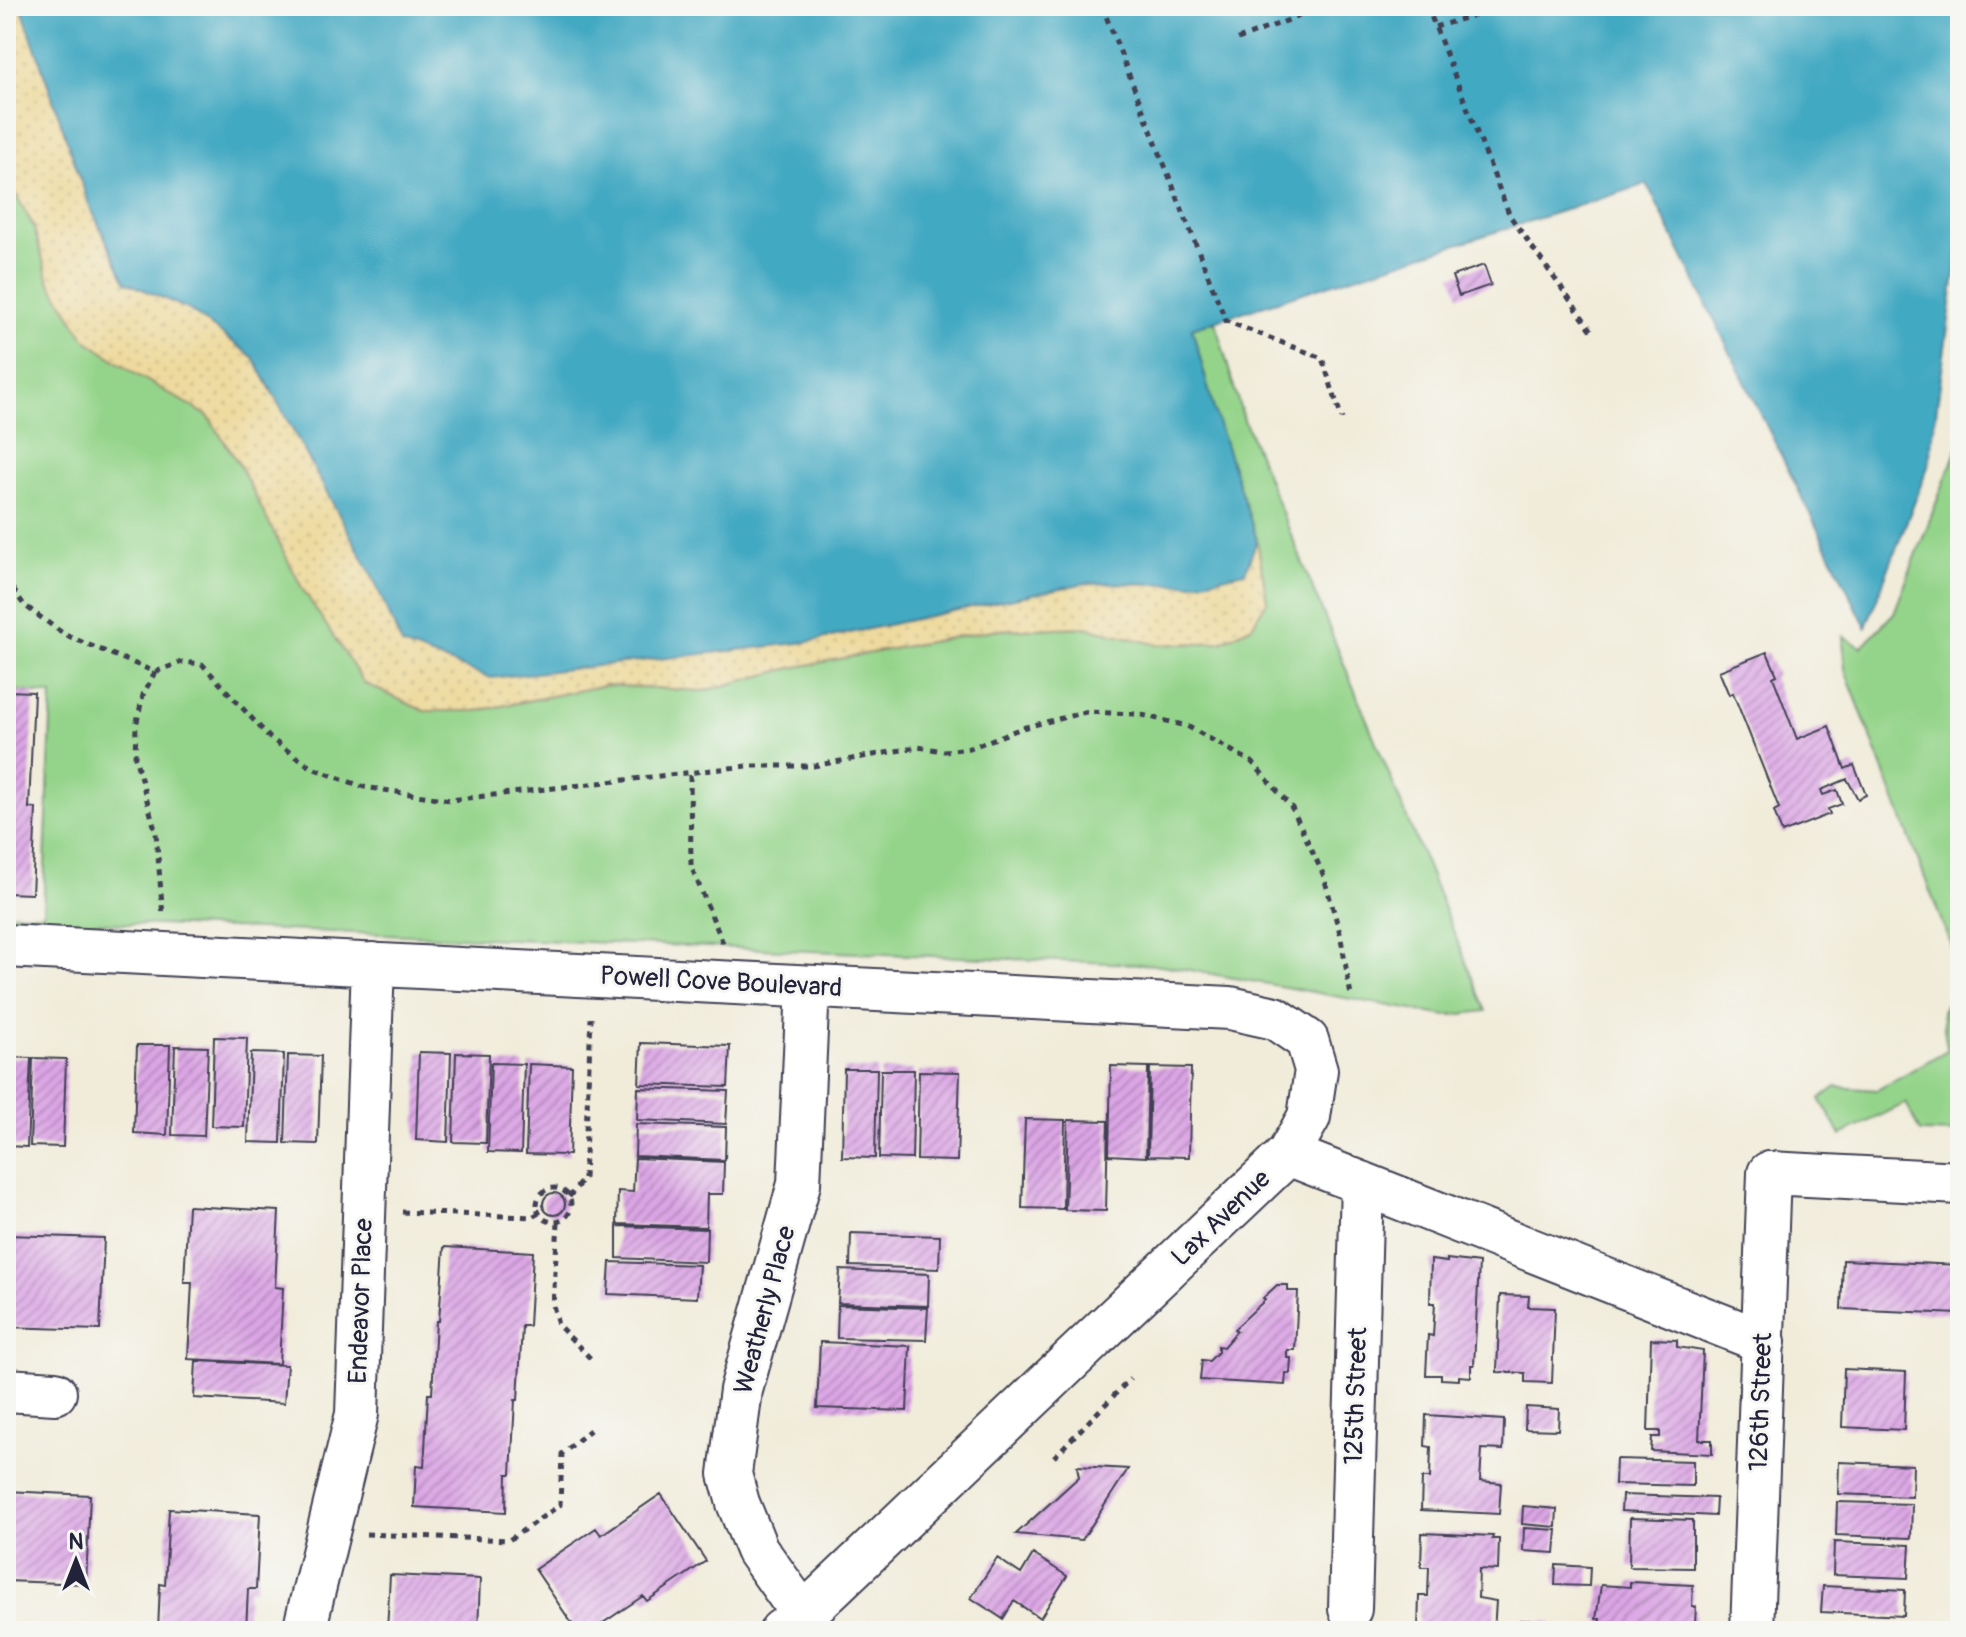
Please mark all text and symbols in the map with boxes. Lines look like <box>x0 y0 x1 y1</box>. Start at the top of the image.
street label: Powell Cove Boulevard <box>599 960 843 1004</box>
street label: Lax Avenue <box>1165 1163 1277 1273</box>
street label: Endeavor Place <box>342 1218 380 1384</box>
street label: Weatherly Place <box>727 1222 803 1398</box>
street label: 125th Street <box>1338 1326 1374 1465</box>
street label: 126th Street <box>1743 1332 1779 1472</box>
north arrow <box>36 1521 116 1601</box>
text: N <box>69 1528 84 1556</box>

